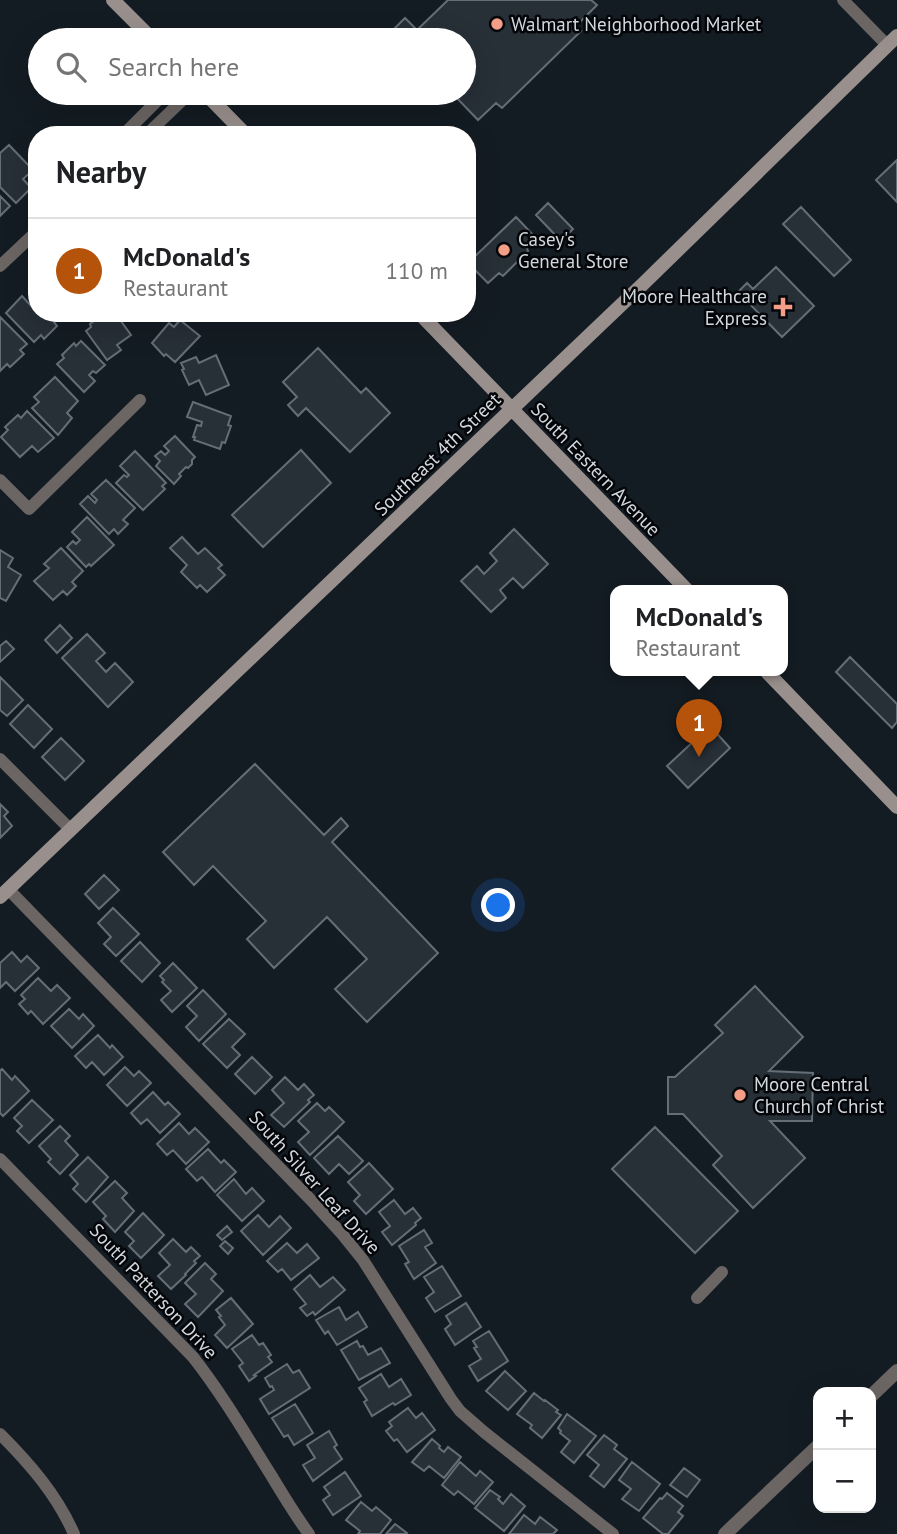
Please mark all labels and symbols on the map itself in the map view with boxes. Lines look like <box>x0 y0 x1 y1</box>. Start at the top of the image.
place label: Walmart Neighborhood Market <box>511 12 762 36</box>
marker: Walmart Neighborhood Market <box>489 16 505 32</box>
place label: Casey's General Store <box>518 227 628 273</box>
marker: Casey's General Store <box>496 242 512 258</box>
place label: Moore Healthcare Express <box>622 284 767 330</box>
marker: Moore Healthcare Express <box>773 297 793 317</box>
street label: Southeast 4th Street <box>369 387 506 521</box>
street label: South Eastern Avenue <box>526 397 666 541</box>
pin: 1 <box>676 699 722 757</box>
your location <box>481 888 515 922</box>
place label: Moore Central Church of Christ <box>754 1072 885 1118</box>
marker: Moore Central Church of Christ <box>732 1087 748 1103</box>
street label: South Silver Leaf Drive <box>244 1105 386 1259</box>
street label: South Patterson Drive <box>85 1218 223 1364</box>

